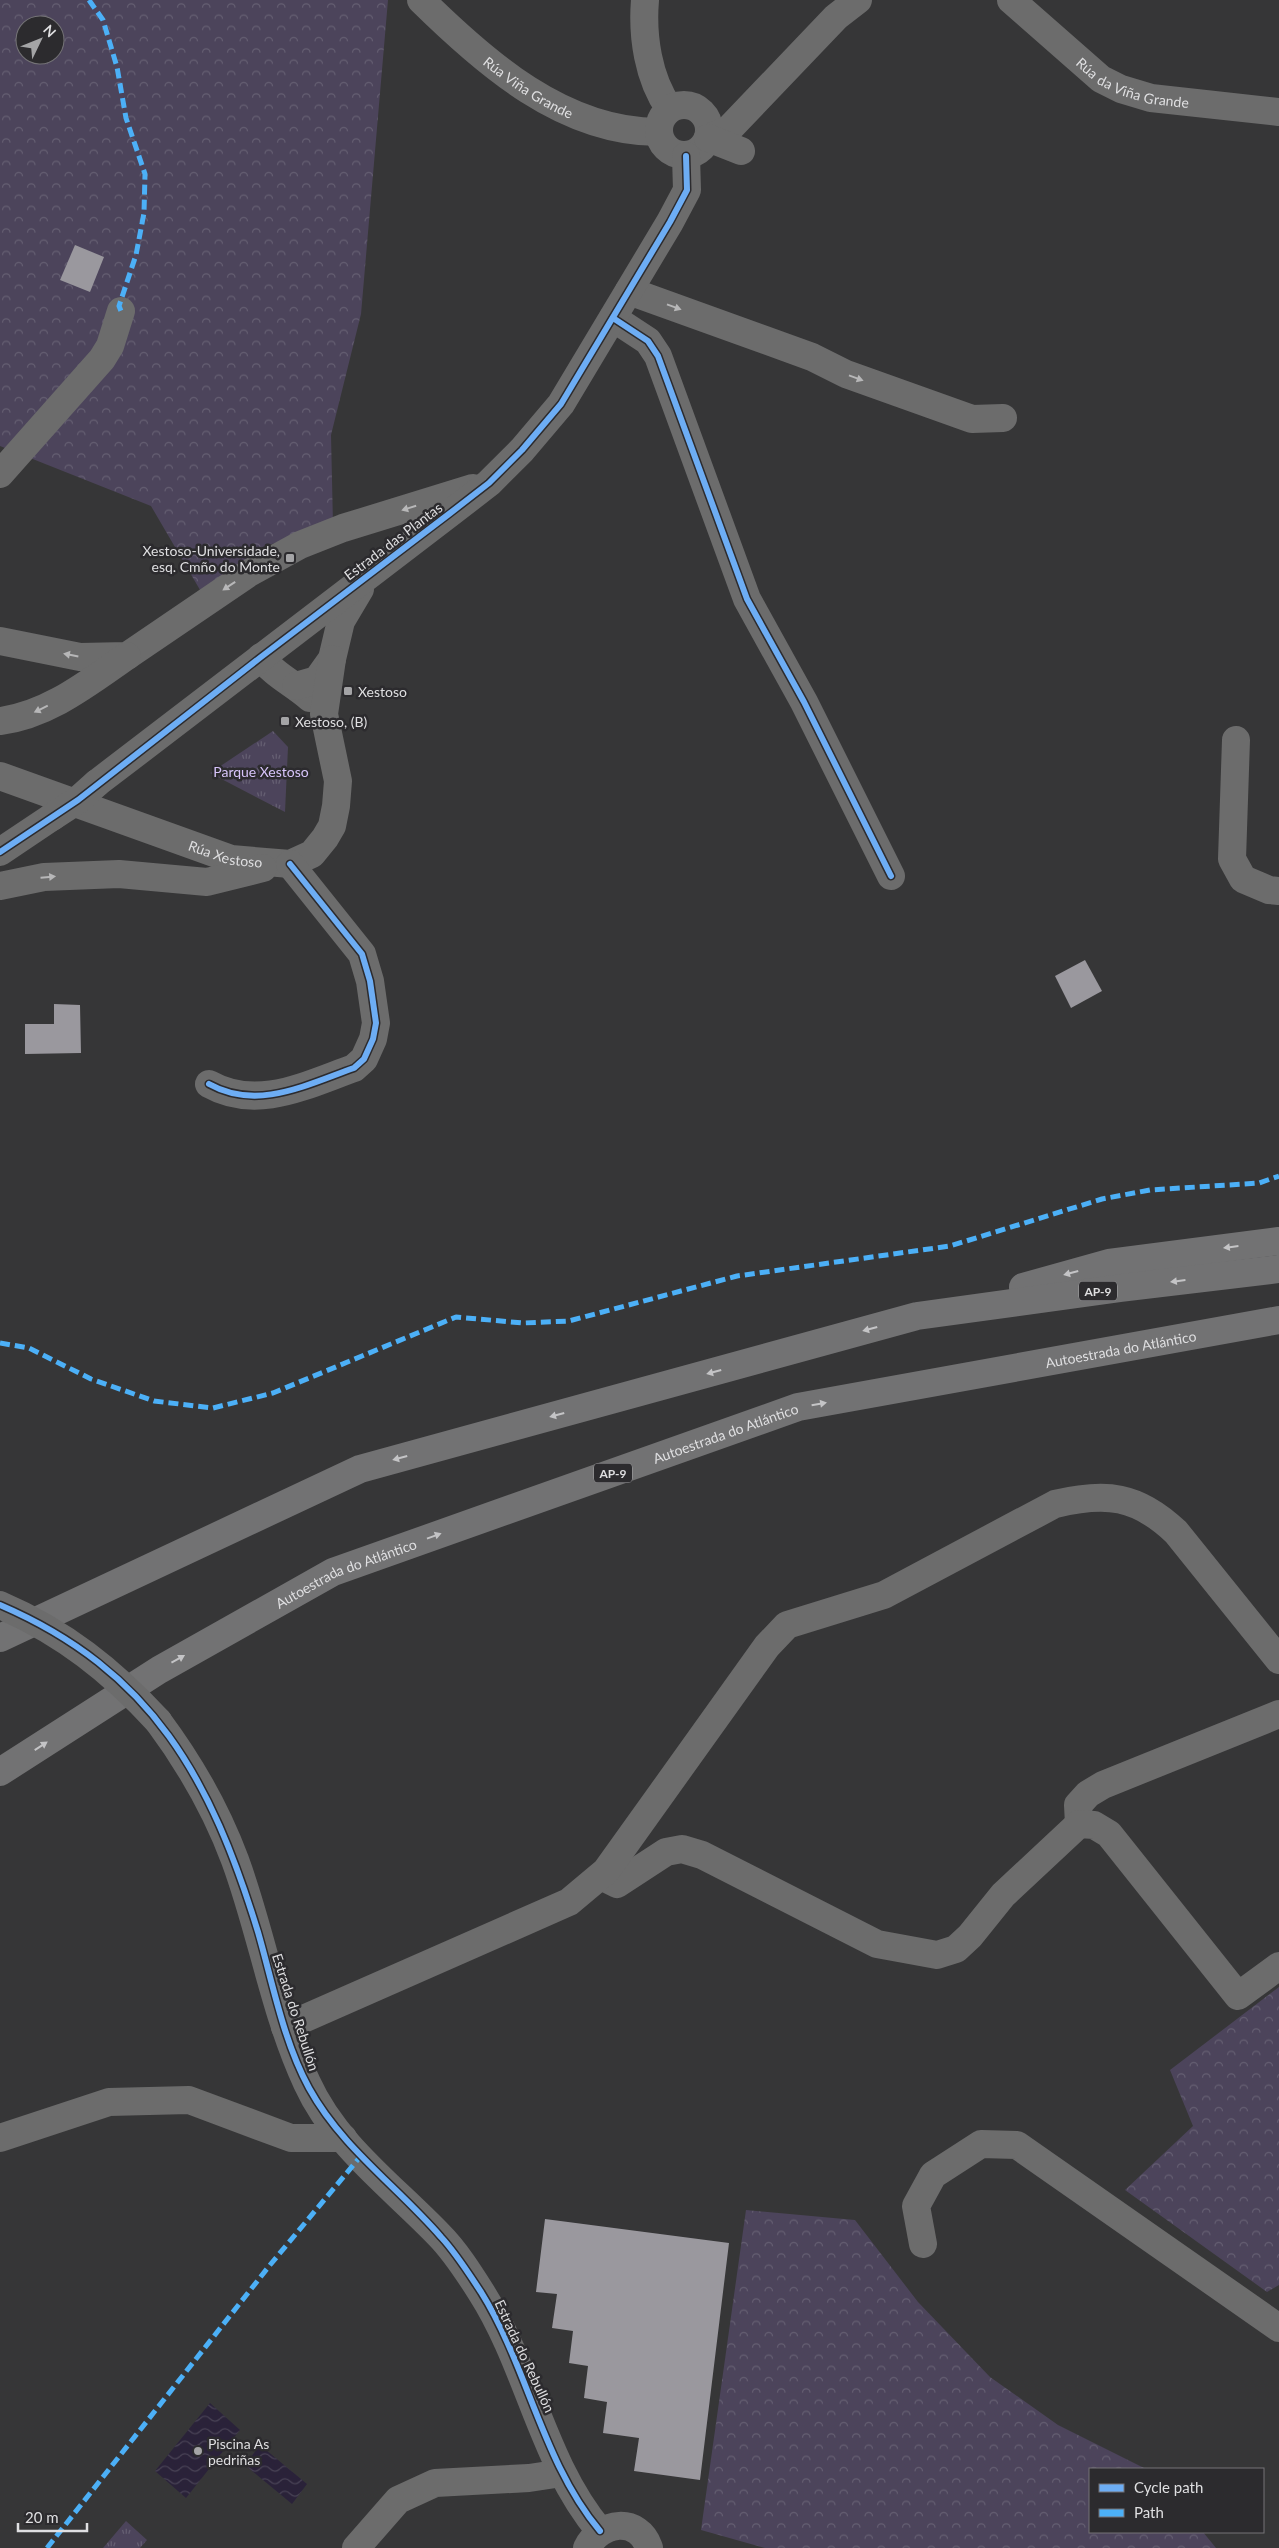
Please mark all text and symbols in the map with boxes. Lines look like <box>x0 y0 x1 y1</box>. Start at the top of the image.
north arrow <box>15 15 65 65</box>
text: N <box>40 21 60 41</box>
street label: Rúa Viña Grande <box>480 52 576 121</box>
street label: Rúa da Viña Grande <box>1073 53 1190 111</box>
one-way arrow <box>667 304 682 311</box>
one-way arrow <box>849 374 864 382</box>
street label: Estrada das Plantas <box>341 499 445 583</box>
one-way arrow <box>401 504 416 512</box>
place label: Xestoso-Universidade, esq. Cmño do Monte <box>143 542 280 575</box>
marker: Xestoso-Universidade, esq. Cmño do Monte <box>284 552 296 564</box>
one-way arrow <box>222 582 236 591</box>
one-way arrow <box>63 651 78 659</box>
place label: Xestoso <box>358 683 407 700</box>
marker: Xestoso <box>342 685 354 697</box>
one-way arrow <box>34 705 48 713</box>
place label: Xestoso, (B) <box>295 713 367 730</box>
marker: Xestoso, (B) <box>279 715 291 727</box>
park label: Parque Xestoso <box>213 763 309 780</box>
street label: Rúa Xestoso <box>186 836 263 870</box>
one-way arrow <box>40 873 56 881</box>
one-way arrow <box>1222 1243 1238 1251</box>
one-way arrow <box>1063 1270 1078 1278</box>
one-way arrow <box>1170 1277 1186 1285</box>
road number: AP-9 <box>1079 1282 1117 1300</box>
one-way arrow <box>863 1325 878 1333</box>
street label: Autoestrada do Atlántico <box>1044 1327 1198 1371</box>
one-way arrow <box>706 1368 721 1376</box>
street label: Autoestrada do Atlántico <box>650 1399 800 1466</box>
one-way arrow <box>812 1399 828 1407</box>
one-way arrow <box>550 1411 565 1419</box>
one-way arrow <box>393 1454 408 1462</box>
road number: AP-9 <box>594 1464 632 1482</box>
one-way arrow <box>427 1532 442 1539</box>
street label: Autoestrada do Atlántico <box>272 1535 419 1611</box>
one-way arrow <box>172 1655 185 1664</box>
one-way arrow <box>34 1741 48 1751</box>
street label: Estrada do Rebullón <box>269 1951 323 2073</box>
street label: Estrada do Rebullón <box>491 2297 559 2415</box>
place label: Piscina As pedriñas <box>208 2435 269 2468</box>
marker: Piscina As pedriñas <box>192 2445 204 2457</box>
legend <box>1089 2468 1264 2533</box>
text: Cycle path <box>1134 2478 1203 2496</box>
scale bar <box>18 2500 86 2532</box>
text: Path <box>1134 2503 1164 2521</box>
text: 20 m <box>25 2508 59 2526</box>

